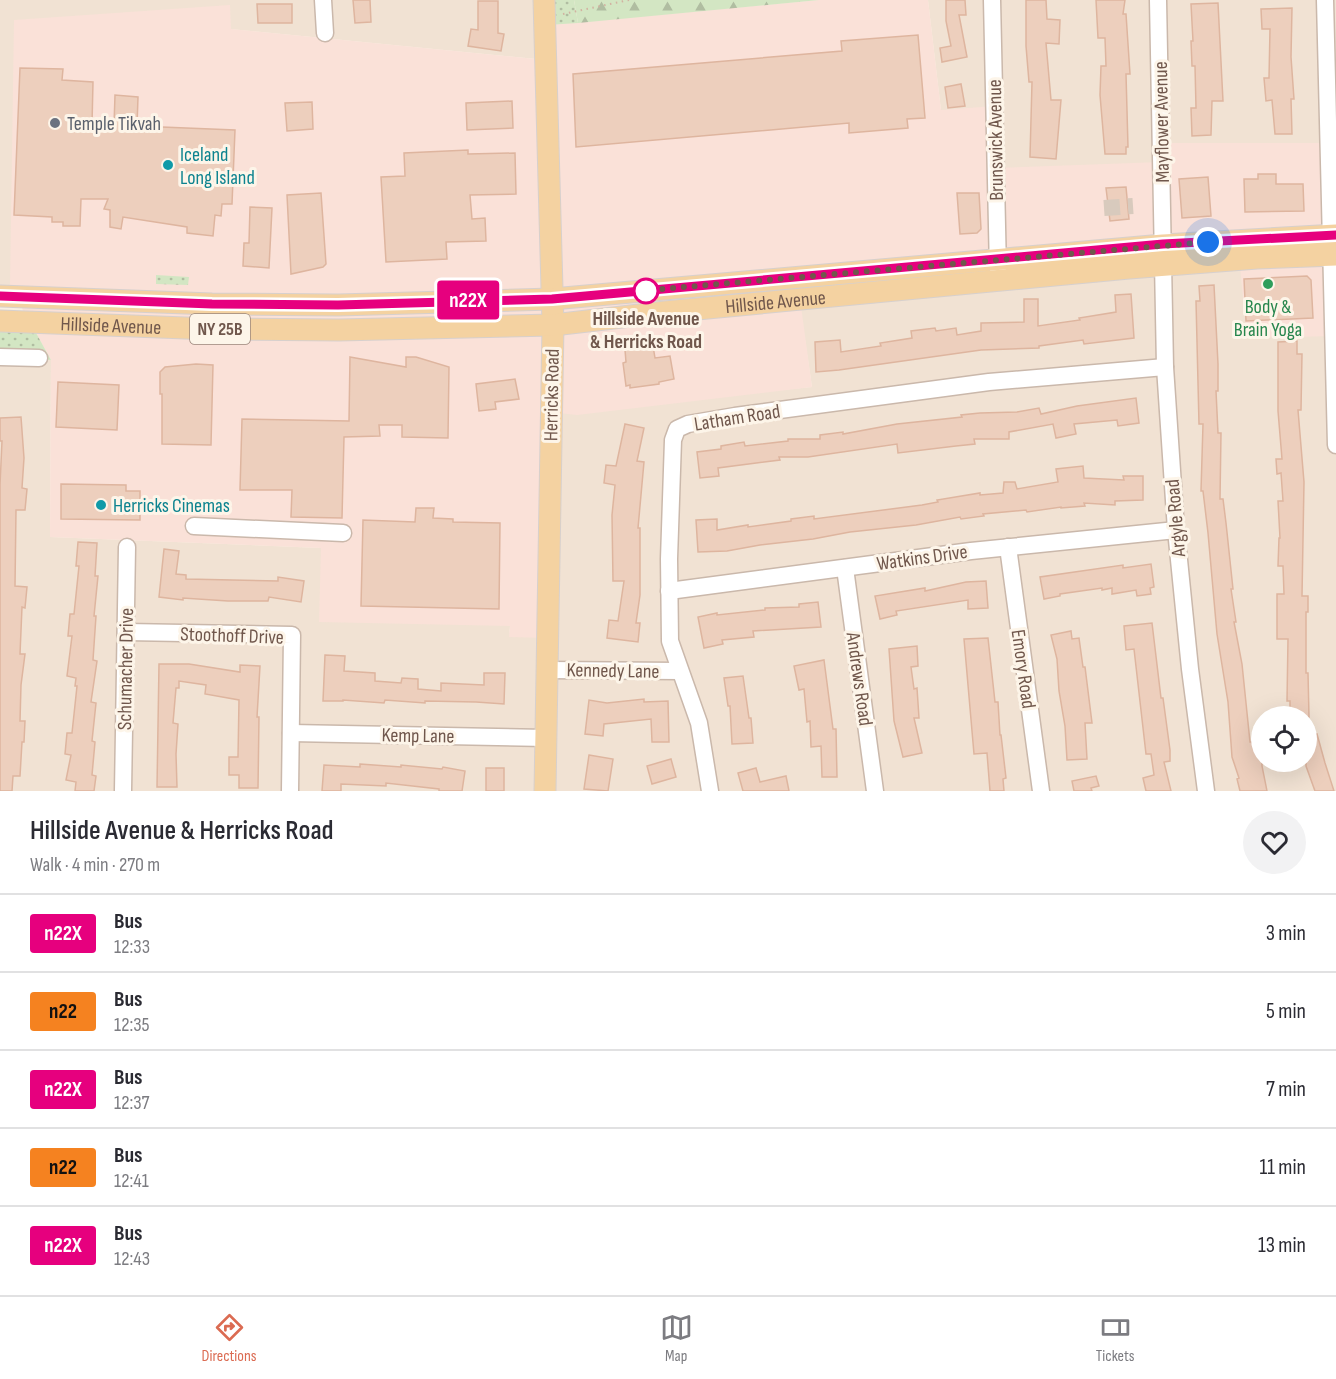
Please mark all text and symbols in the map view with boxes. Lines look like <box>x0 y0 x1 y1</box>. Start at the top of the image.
street label: Mayflower Avenue <box>1149 61 1175 183</box>
street label: Brunswick Avenue <box>983 79 1009 201</box>
place label: Temple Tikvah <box>67 112 161 136</box>
marker: Temple Tikvah <box>48 116 62 130</box>
place label: Iceland Long Island <box>180 143 255 190</box>
marker: Iceland Long Island <box>161 158 175 172</box>
your location <box>1193 227 1223 257</box>
marker: Body & Brain Yoga <box>1261 277 1275 291</box>
marker: Hillside Avenue & Herricks Road <box>633 278 659 304</box>
line badge: n22X <box>426 280 510 320</box>
street label: Hillside Avenue <box>724 286 827 319</box>
text: n22X <box>449 288 487 313</box>
place label: Body & Brain Yoga <box>1234 295 1302 342</box>
place label: Hillside Avenue & Herricks Road <box>590 307 702 354</box>
street label: Hillside Avenue <box>60 312 162 340</box>
road number: NY 25B <box>190 314 250 344</box>
street label: Herricks Road <box>539 349 565 441</box>
street label: Latham Road <box>692 399 782 437</box>
street label: Argyle Road <box>1161 478 1191 559</box>
place label: Herricks Cinemas <box>113 494 230 518</box>
marker: Herricks Cinemas <box>94 498 108 512</box>
street label: Watkins Drive <box>875 540 969 576</box>
street label: Schumacher Drive <box>113 608 139 730</box>
street label: Stoothoff Drive <box>180 622 284 650</box>
street label: Emory Road <box>1006 628 1040 710</box>
street label: Andrews Road <box>840 630 877 727</box>
street label: Kennedy Lane <box>566 658 660 684</box>
map controls <box>1251 706 1317 772</box>
button: locate <box>1251 706 1317 772</box>
street label: Kemp Lane <box>381 723 455 749</box>
button: heart <box>1243 811 1306 874</box>
text: Hillside Avenue & Herricks Road <box>30 814 334 847</box>
text: Walk · 4 min · 270 m <box>30 853 160 877</box>
text: Bus <box>114 908 143 935</box>
text: 3 min <box>1266 920 1306 947</box>
text: n22X <box>44 921 82 946</box>
text: 12:33 <box>114 935 150 959</box>
text: Bus <box>114 986 143 1013</box>
text: 5 min <box>1266 998 1306 1025</box>
text: n22 <box>49 999 77 1024</box>
text: 12:35 <box>114 1013 150 1037</box>
text: Bus <box>114 1064 143 1091</box>
text: 7 min <box>1266 1076 1306 1103</box>
text: n22X <box>44 1077 82 1102</box>
text: 12:37 <box>114 1091 150 1115</box>
text: Bus <box>114 1142 143 1169</box>
text: 11 min <box>1259 1154 1306 1181</box>
text: n22 <box>49 1155 77 1180</box>
text: 12:41 <box>114 1169 149 1193</box>
text: Bus <box>114 1220 143 1247</box>
text: 13 min <box>1258 1232 1306 1259</box>
text: n22X <box>44 1233 82 1258</box>
text: 12:43 <box>114 1247 150 1271</box>
tab: Directions <box>202 1311 257 1366</box>
tab: Map <box>660 1311 693 1366</box>
tab: Tickets <box>1096 1311 1134 1366</box>

